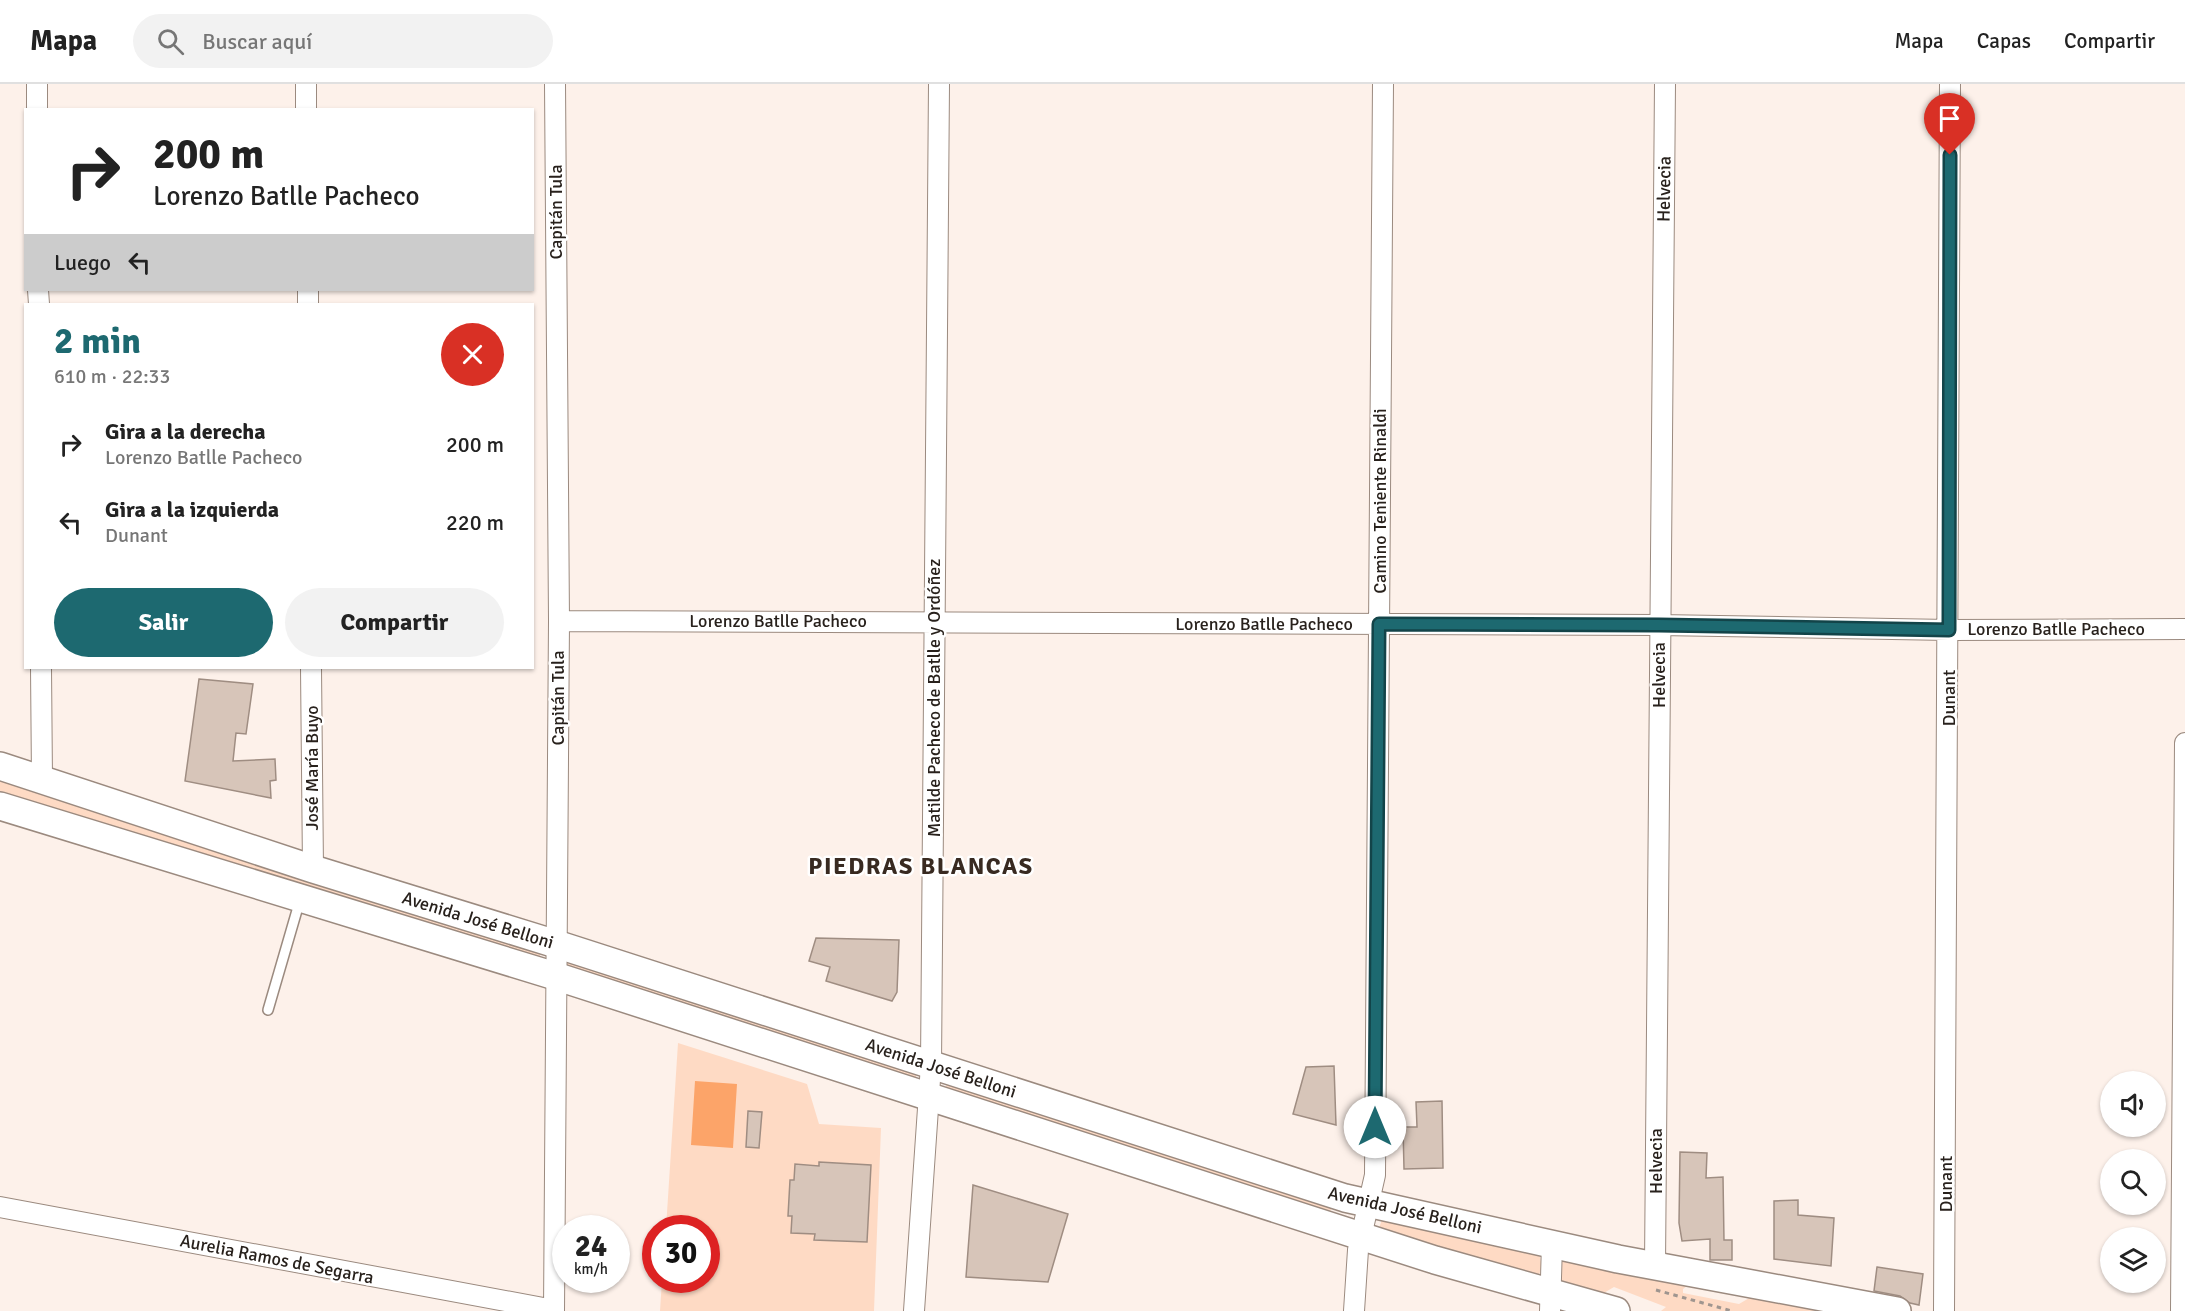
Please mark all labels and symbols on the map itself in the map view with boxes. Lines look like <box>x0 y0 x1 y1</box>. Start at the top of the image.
pin <box>1924 93 1975 155</box>
street label: Helvecia <box>1652 156 1676 222</box>
street label: Capitán Tula <box>545 164 567 260</box>
street label: Camino Teniente Rinaldi <box>1369 408 1391 594</box>
street label: Matilde Pacheco de Batlle y Ordóñez <box>923 559 945 837</box>
street label: Lorenzo Batlle Pacheco <box>689 610 867 632</box>
street label: Lorenzo Batlle Pacheco <box>1175 613 1353 635</box>
street label: Lorenzo Batlle Pacheco <box>1967 618 2145 640</box>
street label: Helvecia <box>1648 642 1670 708</box>
street label: Capitán Tula <box>547 650 569 746</box>
street label: Dunant <box>1938 670 1960 726</box>
street label: José María Buyo <box>301 705 323 831</box>
district label: PIEDRAS BLANCAS <box>808 851 1034 881</box>
street label: Avenida José Belloni <box>400 886 556 954</box>
street label: Avenida José Belloni <box>863 1033 1019 1103</box>
position arrow <box>1343 1095 1407 1159</box>
street label: Helvecia <box>1645 1128 1667 1194</box>
street label: Dunant <box>1935 1156 1957 1212</box>
street label: Avenida José Belloni <box>1326 1182 1484 1238</box>
speed limit sign: 30 <box>642 1215 720 1293</box>
street label: Aurelia Ramos de Segarra <box>178 1229 376 1289</box>

